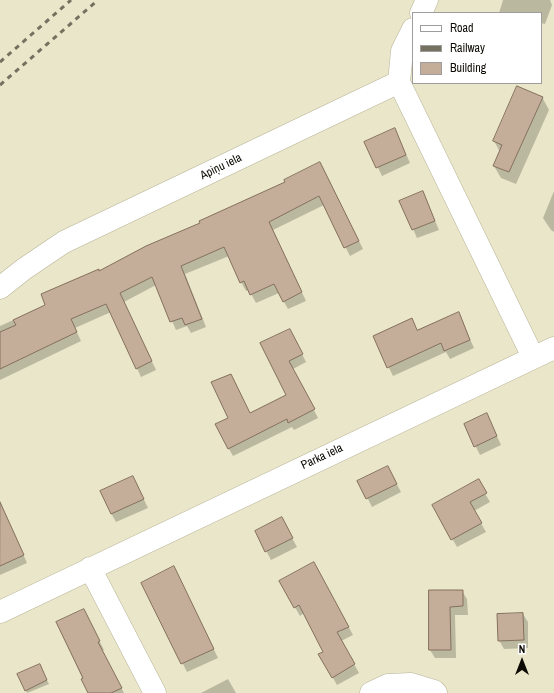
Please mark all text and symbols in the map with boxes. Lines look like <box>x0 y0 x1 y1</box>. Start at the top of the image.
legend <box>412 12 542 84</box>
text: Road <box>450 20 474 36</box>
text: Railway <box>450 40 485 56</box>
text: Building <box>450 60 486 76</box>
street label: Apiņu iela <box>198 151 244 183</box>
street label: Parka iela <box>299 441 345 473</box>
north arrow <box>502 641 542 681</box>
text: N <box>519 642 525 656</box>

